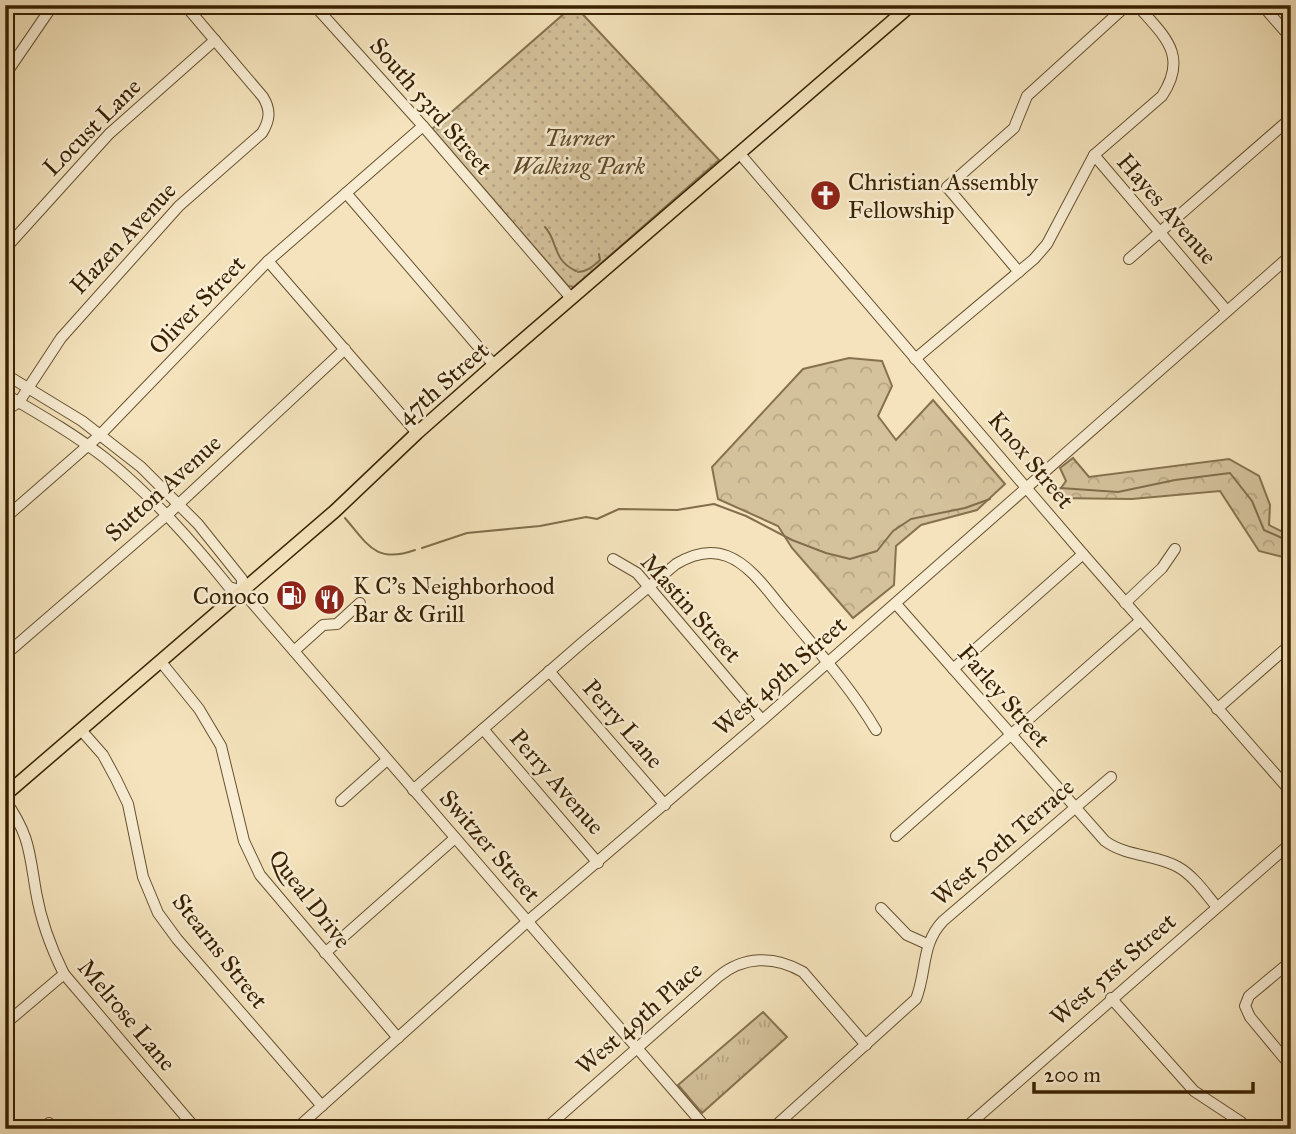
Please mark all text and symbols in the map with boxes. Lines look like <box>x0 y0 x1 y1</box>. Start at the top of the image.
street label: South 53rd Street <box>363 31 499 181</box>
street label: Locust Lane <box>37 72 147 182</box>
park label: Turner Walking Park <box>513 123 646 181</box>
street label: Hayes Avenue <box>1111 147 1223 271</box>
place label: Christian Assembly Fellowship <box>848 167 1039 225</box>
street label: Hazen Avenue <box>64 176 182 300</box>
church icon: Christian Assembly Fellowship <box>808 179 842 213</box>
street label: Oliver Street <box>142 249 252 361</box>
street label: 47th Street <box>391 335 495 431</box>
street label: Knox Street <box>982 405 1081 515</box>
street label: Sutton Avenue <box>99 428 227 548</box>
street label: Mastin Street <box>634 547 748 669</box>
place label: K C's Neighborhood Bar & Grill <box>353 571 555 629</box>
fuel station icon: Conoco <box>275 579 309 613</box>
place label: Conoco <box>193 581 269 611</box>
restaurant icon: K C's Neighborhood Bar & Grill <box>313 583 347 617</box>
street label: West 49th Street <box>707 610 853 742</box>
street label: Farley Street <box>951 638 1057 754</box>
street label: Perry Lane <box>576 673 670 775</box>
street label: Perry Avenue <box>503 723 611 841</box>
street label: West 50th Terrace <box>926 772 1080 912</box>
street label: Switzer Street <box>433 784 547 909</box>
street label: Queal Drive <box>262 844 358 954</box>
street label: Stearns Street <box>166 887 275 1015</box>
street label: West 51st Street <box>1044 906 1182 1032</box>
street label: Melrose Lane <box>72 953 182 1077</box>
street label: West 49th Place <box>570 955 708 1081</box>
scale bar <box>1034 1050 1252 1094</box>
text: 200 m <box>1044 1062 1101 1088</box>

